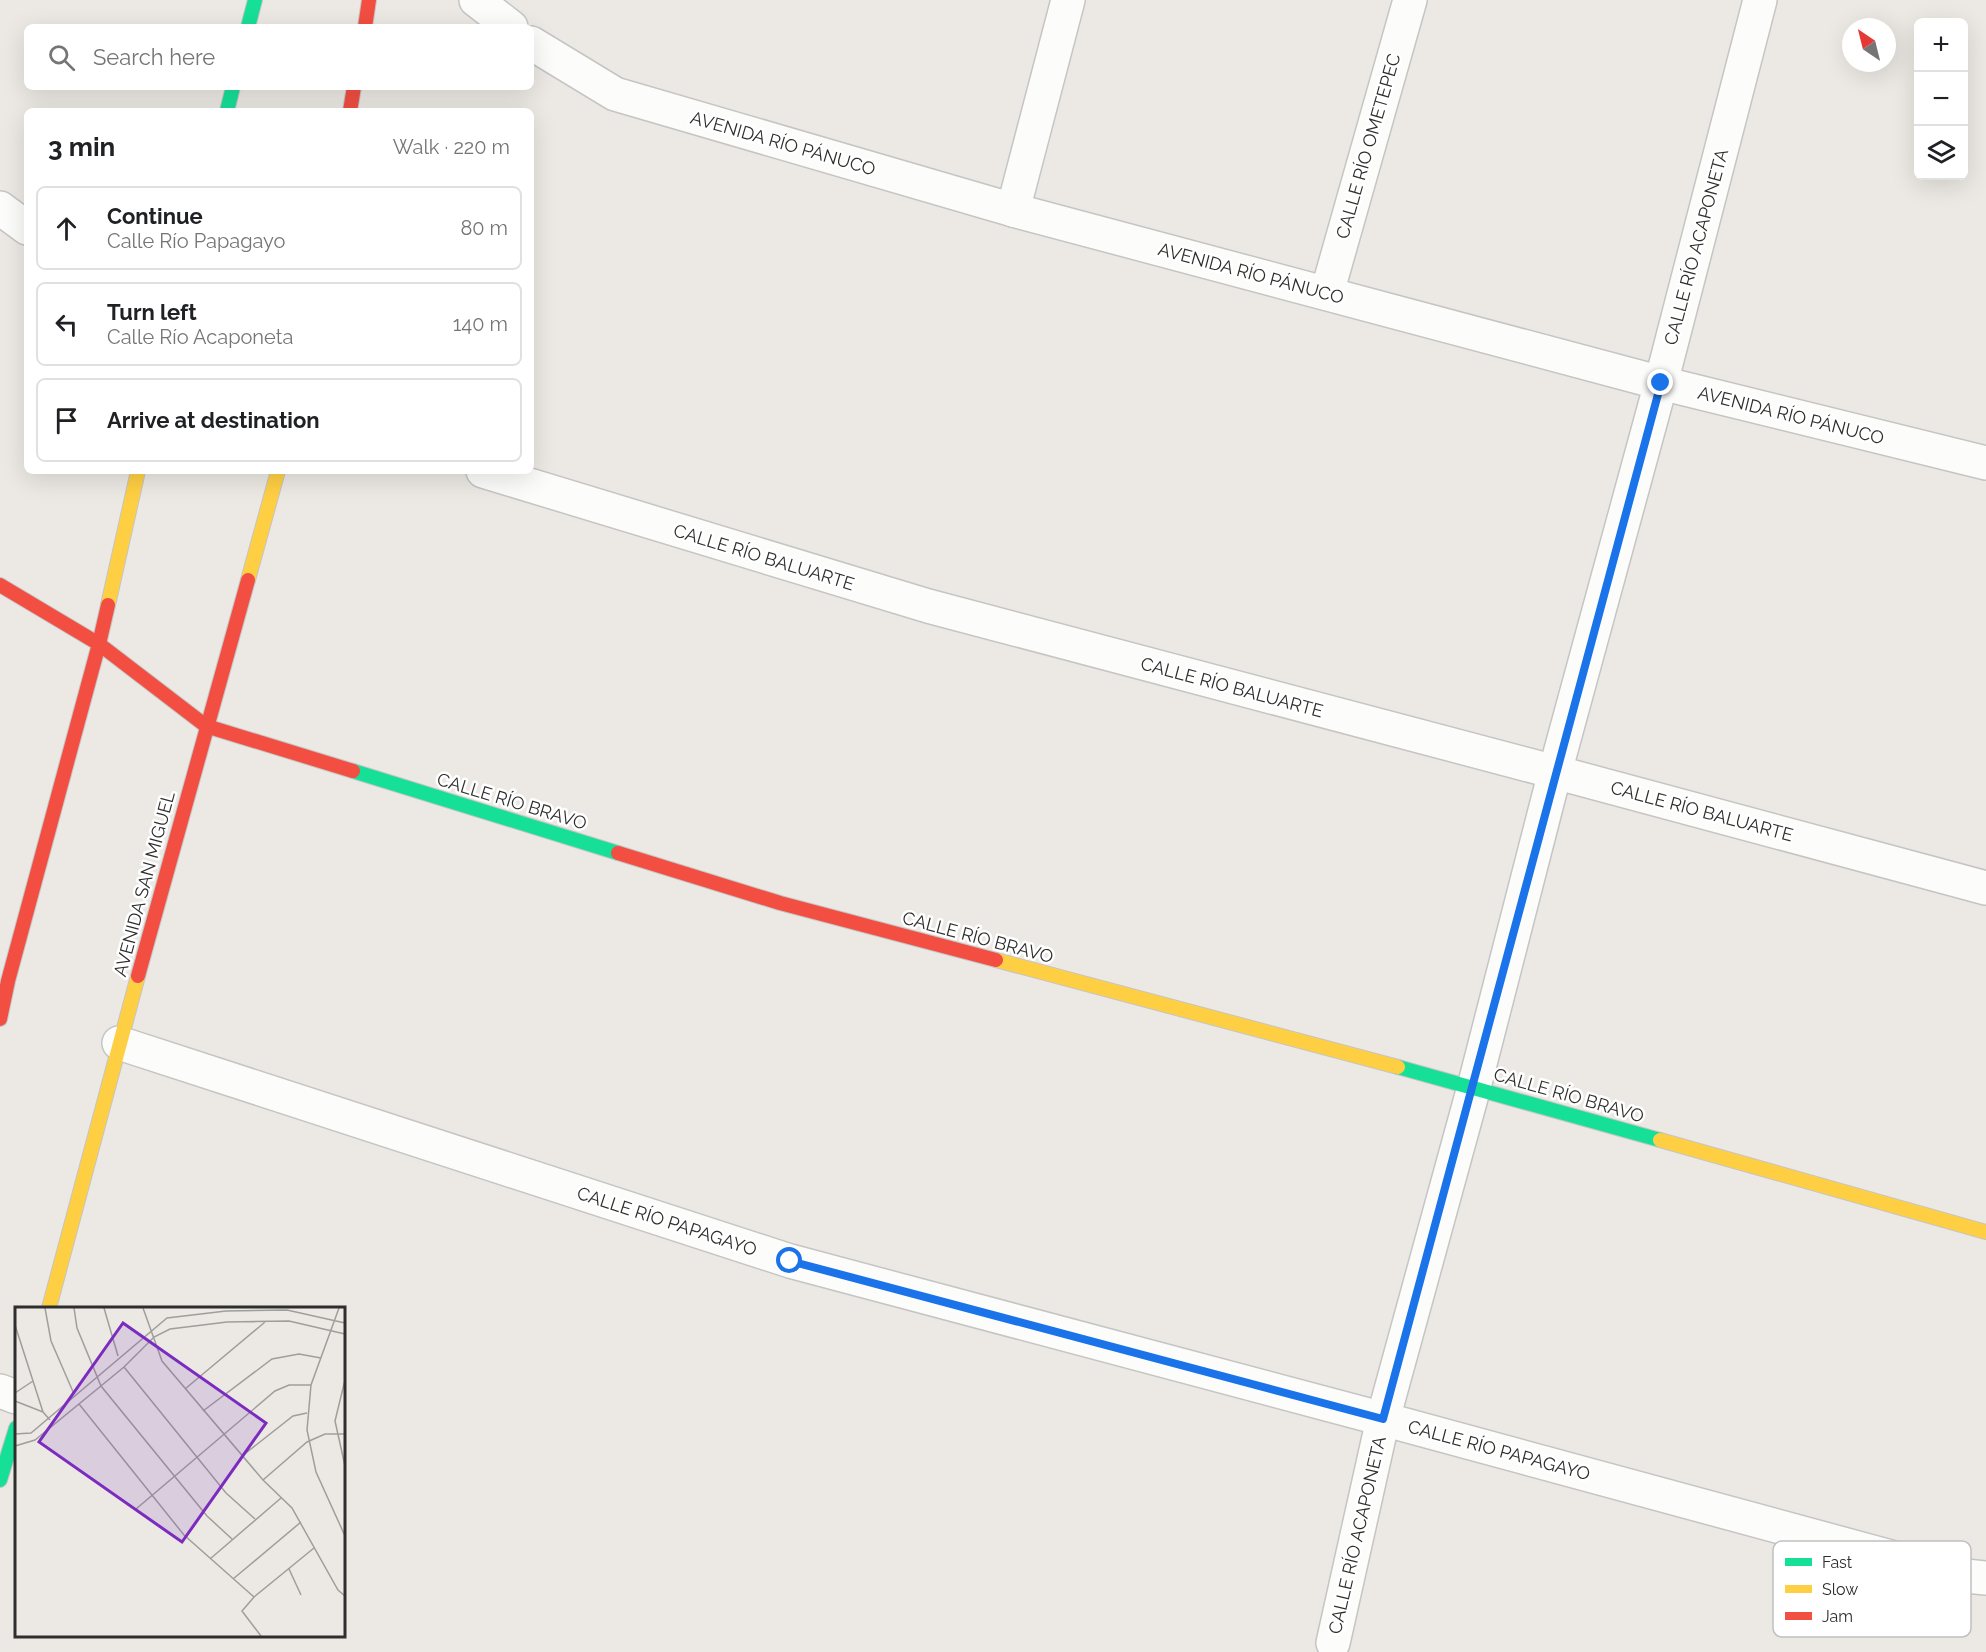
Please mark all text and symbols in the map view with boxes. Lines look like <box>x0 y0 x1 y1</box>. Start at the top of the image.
north arrow <box>1842 18 1896 72</box>
map controls <box>1914 18 1968 180</box>
button: + <box>1914 18 1968 72</box>
search box <box>24 24 534 90</box>
icon: search <box>45 41 78 74</box>
text: Search here <box>93 44 215 70</box>
street label: CALLE RÍO OMETEPEC <box>1331 51 1405 241</box>
button: − <box>1914 72 1968 126</box>
street label: AVENIDA RÍO PÁNUCO <box>688 106 878 179</box>
button: layers <box>1914 126 1968 180</box>
text: 3 min <box>48 132 115 162</box>
text: Walk · 220 m <box>393 135 510 159</box>
street label: CALLE RÍO ACAPONETA <box>1659 146 1732 347</box>
text: Continue <box>107 203 203 229</box>
icon: ahead <box>50 212 83 245</box>
text: 80 m <box>460 216 508 240</box>
text: Calle Río Papagayo <box>107 229 285 253</box>
street label: AVENIDA RÍO PÁNUCO <box>1156 237 1346 308</box>
text: Turn left <box>107 299 197 325</box>
icon: left <box>50 308 83 341</box>
text: 140 m <box>453 312 508 336</box>
text: Calle Río Acaponeta <box>107 325 293 349</box>
route end <box>1647 369 1673 395</box>
street label: AVENIDA RÍO PÁNUCO <box>1696 381 1887 448</box>
icon: arrive <box>50 404 83 437</box>
text: Arrive at destination <box>107 407 320 433</box>
street label: CALLE RÍO BALUARTE <box>671 519 857 595</box>
street label: CALLE RÍO BALUARTE <box>1139 652 1326 721</box>
street label: CALLE RÍO BRAVO <box>435 767 590 834</box>
street label: CALLE RÍO BALUARTE <box>1609 776 1796 845</box>
street label: AVENIDA SAN MIGUEL <box>109 789 179 979</box>
street label: CALLE RÍO BRAVO <box>900 906 1056 967</box>
street label: CALLE RÍO BRAVO <box>1491 1063 1647 1126</box>
street label: CALLE RÍO PAPAGAYO <box>574 1181 760 1260</box>
route start <box>776 1247 802 1273</box>
inset map <box>15 1307 345 1637</box>
street label: CALLE RÍO PAPAGAYO <box>1406 1415 1593 1484</box>
street label: CALLE RÍO ACAPONETA <box>1323 1434 1390 1636</box>
legend <box>1773 1541 1971 1637</box>
text: Fast <box>1822 1553 1853 1572</box>
text: Slow <box>1822 1580 1858 1599</box>
text: Jam <box>1822 1607 1853 1626</box>

